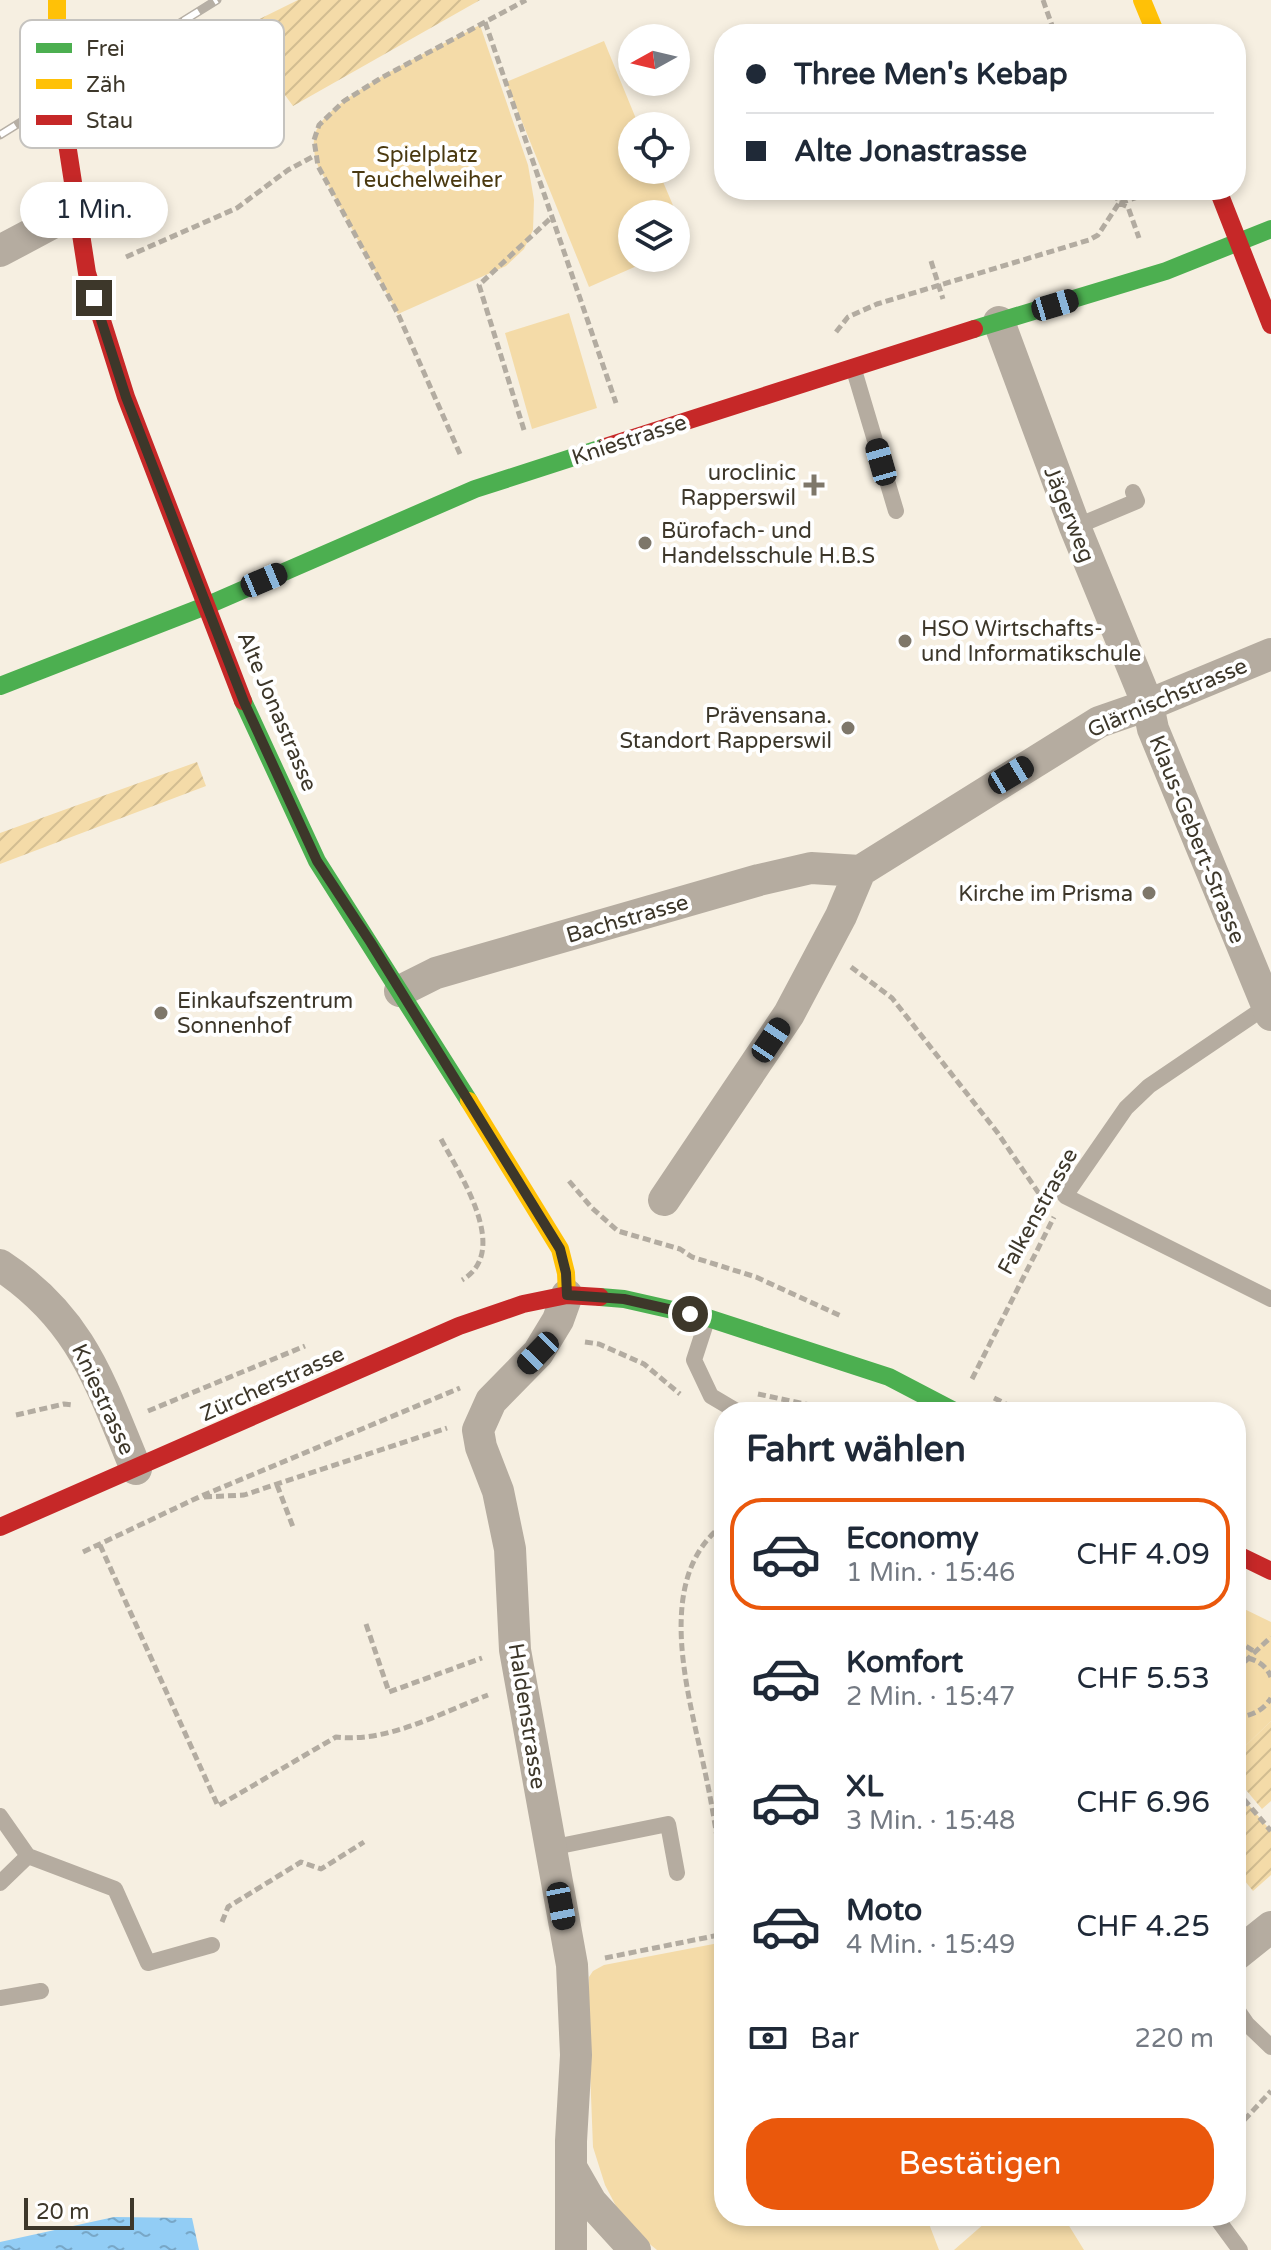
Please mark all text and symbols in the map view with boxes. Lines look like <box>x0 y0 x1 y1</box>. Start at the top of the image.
legend <box>20 20 284 148</box>
north arrow <box>618 24 690 96</box>
map controls <box>618 24 690 272</box>
text: Frei <box>86 36 125 62</box>
text: Three Men's Kebap <box>794 56 1068 93</box>
text: Zäh <box>86 72 126 98</box>
text: Stau <box>86 108 133 134</box>
button: locate <box>618 112 690 184</box>
text: Alte Jonastrasse <box>794 133 1027 170</box>
park label: Spielplatz Teuchelweiher <box>352 142 503 193</box>
callout: 1 Min. <box>20 182 168 238</box>
text: 1 Min. <box>55 194 133 225</box>
button: layers <box>618 200 690 272</box>
route end <box>76 280 112 316</box>
car <box>1029 287 1081 323</box>
street label: Kniestrasse <box>569 409 690 471</box>
car <box>863 436 899 488</box>
place label: uroclinic Rapperswil <box>680 460 796 511</box>
street label: Jägerweg <box>1038 463 1100 566</box>
marker: uroclinic Rapperswil <box>803 474 825 496</box>
place label: Bürofach- und Handelsschule H.B.S <box>661 518 875 569</box>
marker: Bürofach- und Handelsschule H.B.S <box>636 534 654 552</box>
car <box>237 560 291 600</box>
place label: HSO Wirtschafts- und Informatikschule <box>921 616 1141 667</box>
street label: Alte Jonastrasse <box>232 628 322 795</box>
marker: HSO Wirtschafts- und Informatikschule <box>896 632 914 650</box>
street label: Glärnischstrasse <box>1084 653 1251 743</box>
place label: Prävensana. Standort Rapperswil <box>619 703 832 754</box>
marker: Prävensana. Standort Rapperswil <box>839 719 857 737</box>
street label: Klaus-Gebert-Strasse <box>1143 732 1251 947</box>
car <box>984 752 1038 798</box>
place label: Kirche im Prisma <box>958 881 1133 907</box>
marker: Kirche im Prisma <box>1140 884 1158 902</box>
street label: Bachstrasse <box>563 889 691 949</box>
place label: Einkaufszentrum Sonnenhof <box>177 988 353 1039</box>
marker: Einkaufszentrum Sonnenhof <box>152 1004 170 1022</box>
car <box>748 1013 794 1067</box>
street label: Falkenstrasse <box>992 1144 1083 1279</box>
route start <box>672 1296 708 1332</box>
car <box>513 1327 563 1379</box>
street label: Kniestrasse <box>66 1340 140 1459</box>
street label: Zürcherstrasse <box>196 1341 348 1427</box>
text: Fahrt wählen <box>746 1428 966 1471</box>
icon: car <box>750 1518 822 1590</box>
text: Economy <box>846 1520 979 1557</box>
text: CHF 4.09 <box>1076 1536 1210 1573</box>
text: 1 Min. · 15:46 <box>846 1557 1015 1588</box>
street label: Haldenstrasse <box>503 1641 551 1791</box>
icon: car <box>750 1642 822 1714</box>
text: Komfort <box>846 1644 963 1681</box>
text: CHF 5.53 <box>1076 1660 1210 1697</box>
text: 2 Min. · 15:47 <box>846 1681 1015 1712</box>
icon: car <box>750 1766 822 1838</box>
text: XL <box>846 1768 883 1805</box>
text: CHF 6.96 <box>1076 1784 1210 1821</box>
text: 3 Min. · 15:48 <box>846 1805 1015 1836</box>
car <box>545 1880 577 1932</box>
icon: car <box>750 1890 822 1962</box>
text: Moto <box>846 1892 922 1929</box>
text: CHF 4.25 <box>1076 1908 1210 1945</box>
text: 4 Min. · 15:49 <box>846 1929 1015 1960</box>
icon: cash <box>746 2016 790 2060</box>
text: Bar <box>810 2020 859 2057</box>
text: 220 m <box>1134 2023 1214 2054</box>
button: Bestätigen <box>746 2118 1214 2210</box>
scale bar <box>24 2194 134 2230</box>
text: 20 m <box>36 2199 90 2225</box>

